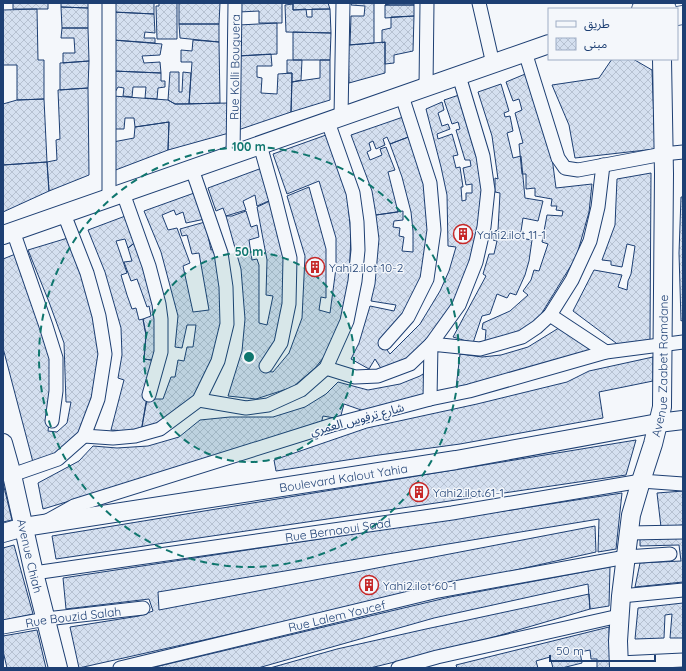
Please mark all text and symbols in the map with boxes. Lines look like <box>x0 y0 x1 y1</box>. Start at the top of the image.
legend <box>548 8 678 60</box>
street label: Rue Kolli Bouguera <box>226 14 242 120</box>
text: طريق <box>584 16 610 32</box>
text: مبنى <box>584 36 607 51</box>
text: 100 m <box>232 139 266 154</box>
building icon: Yahi2.ilot 11-1 <box>452 223 474 245</box>
place label: Yahi2.ilot 11-1 <box>477 227 546 242</box>
text: 50 m <box>235 244 263 259</box>
building icon: Yahi2.ilot 10-2 <box>304 256 326 278</box>
place label: Yahi2.ilot 10-2 <box>329 260 404 275</box>
street label: Avenue Zaabet Ramdane <box>647 294 670 438</box>
centre of rings <box>242 350 256 364</box>
street label: شارع ترفوس العمري <box>308 399 406 441</box>
street label: Boulevard Kalout Yahia <box>278 460 409 495</box>
building icon: Yahi2.ilot 61-1 <box>408 481 430 503</box>
place label: Yahi2.ilot 61-1 <box>433 485 504 500</box>
street label: Rue Bernaoui Saâd <box>284 514 392 544</box>
street label: Avenue Chiah <box>15 517 46 594</box>
building icon: Yahi2.ilot 60-1 <box>358 574 380 596</box>
place label: Yahi2.ilot 60-1 <box>383 578 457 593</box>
street label: Rue Lalem Youcef <box>286 596 388 635</box>
street label: Rue Bouzid Salah <box>24 603 122 630</box>
scale bar <box>550 637 655 663</box>
text: 50 m <box>556 643 584 658</box>

